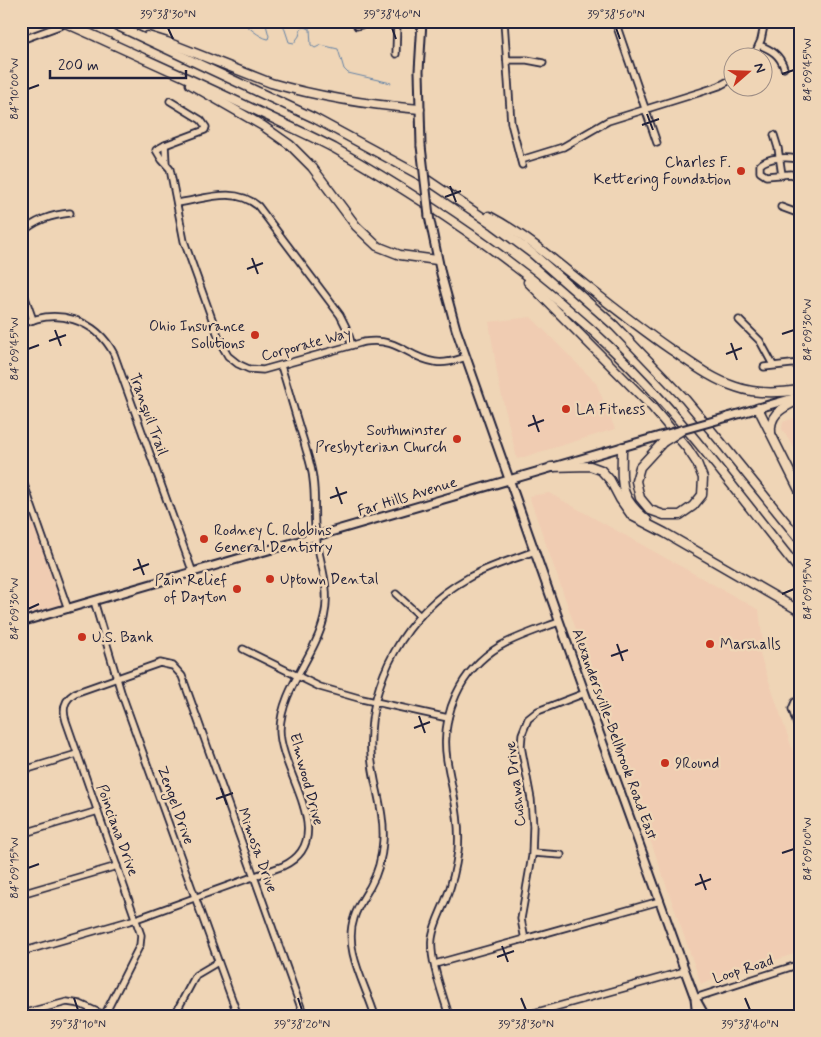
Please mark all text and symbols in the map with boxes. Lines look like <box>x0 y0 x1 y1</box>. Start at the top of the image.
text: 39°38'30"N <box>140 7 196 23</box>
text: 39°38'40"N <box>363 7 421 23</box>
text: 39°38'50"N <box>587 7 645 23</box>
text: 84°09'45"W <box>800 38 816 102</box>
scale bar <box>50 48 186 80</box>
north arrow <box>724 48 774 98</box>
text: 200 m <box>58 56 99 76</box>
text: 84°10'00"W <box>7 58 23 120</box>
text: N <box>749 60 769 75</box>
place label: Charles F. Kettering Foundation <box>594 153 731 191</box>
marker: Charles F. Kettering Foundation <box>735 165 747 177</box>
text: 84°09'30"W <box>800 299 816 361</box>
text: 84°09'45"W <box>7 317 23 381</box>
place label: Ohio Insurance Solutions <box>149 317 245 354</box>
street label: Corporate Way <box>259 323 353 367</box>
marker: Ohio Insurance Solutions <box>249 329 261 341</box>
street label: Tranquil Trail <box>124 370 172 459</box>
place label: LA Fitness <box>576 400 645 420</box>
marker: LA Fitness <box>560 403 572 415</box>
place label: Southminster Presbyterian Church <box>315 421 447 458</box>
marker: Southminster Presbyterian Church <box>451 433 463 445</box>
street label: Far Hills Avenue <box>355 472 459 522</box>
place label: Rodney C. Robbins General Dentistry <box>214 521 333 558</box>
marker: Rodney C. Robbins General Dentistry <box>198 533 210 545</box>
text: 84°09'15"W <box>800 558 816 620</box>
place label: Uptown Dental <box>280 570 379 590</box>
place label: Pain Relief of Dayton <box>155 571 227 608</box>
marker: Uptown Dental <box>264 573 276 585</box>
text: 84°09'30"W <box>7 578 23 640</box>
marker: Pain Relief of Dayton <box>231 583 243 595</box>
street label: Alexandersville-Bellbrook Road East <box>566 626 662 843</box>
place label: U.S. Bank <box>92 628 153 648</box>
marker: U.S. Bank <box>76 631 88 643</box>
place label: Marshalls <box>720 635 781 655</box>
marker: Marshalls <box>704 638 716 650</box>
street label: Elmwood Drive <box>284 731 328 828</box>
street label: Cushwa Drive <box>501 740 531 828</box>
place label: 9Round <box>675 754 719 774</box>
marker: 9Round <box>659 757 671 769</box>
street label: Zengel Drive <box>151 763 199 848</box>
street label: Poinciana Drive <box>91 782 143 879</box>
street label: Mimosa Drive <box>232 805 282 896</box>
text: 84°09'00"W <box>800 817 816 881</box>
text: 84°09'15"W <box>7 837 23 899</box>
street label: Loop Road <box>710 951 776 989</box>
text: 39°38'10"N <box>50 1017 106 1033</box>
text: 39°38'20"N <box>274 1017 330 1033</box>
text: 39°38'30"N <box>498 1017 554 1033</box>
text: 39°38'40"N <box>721 1017 779 1033</box>

